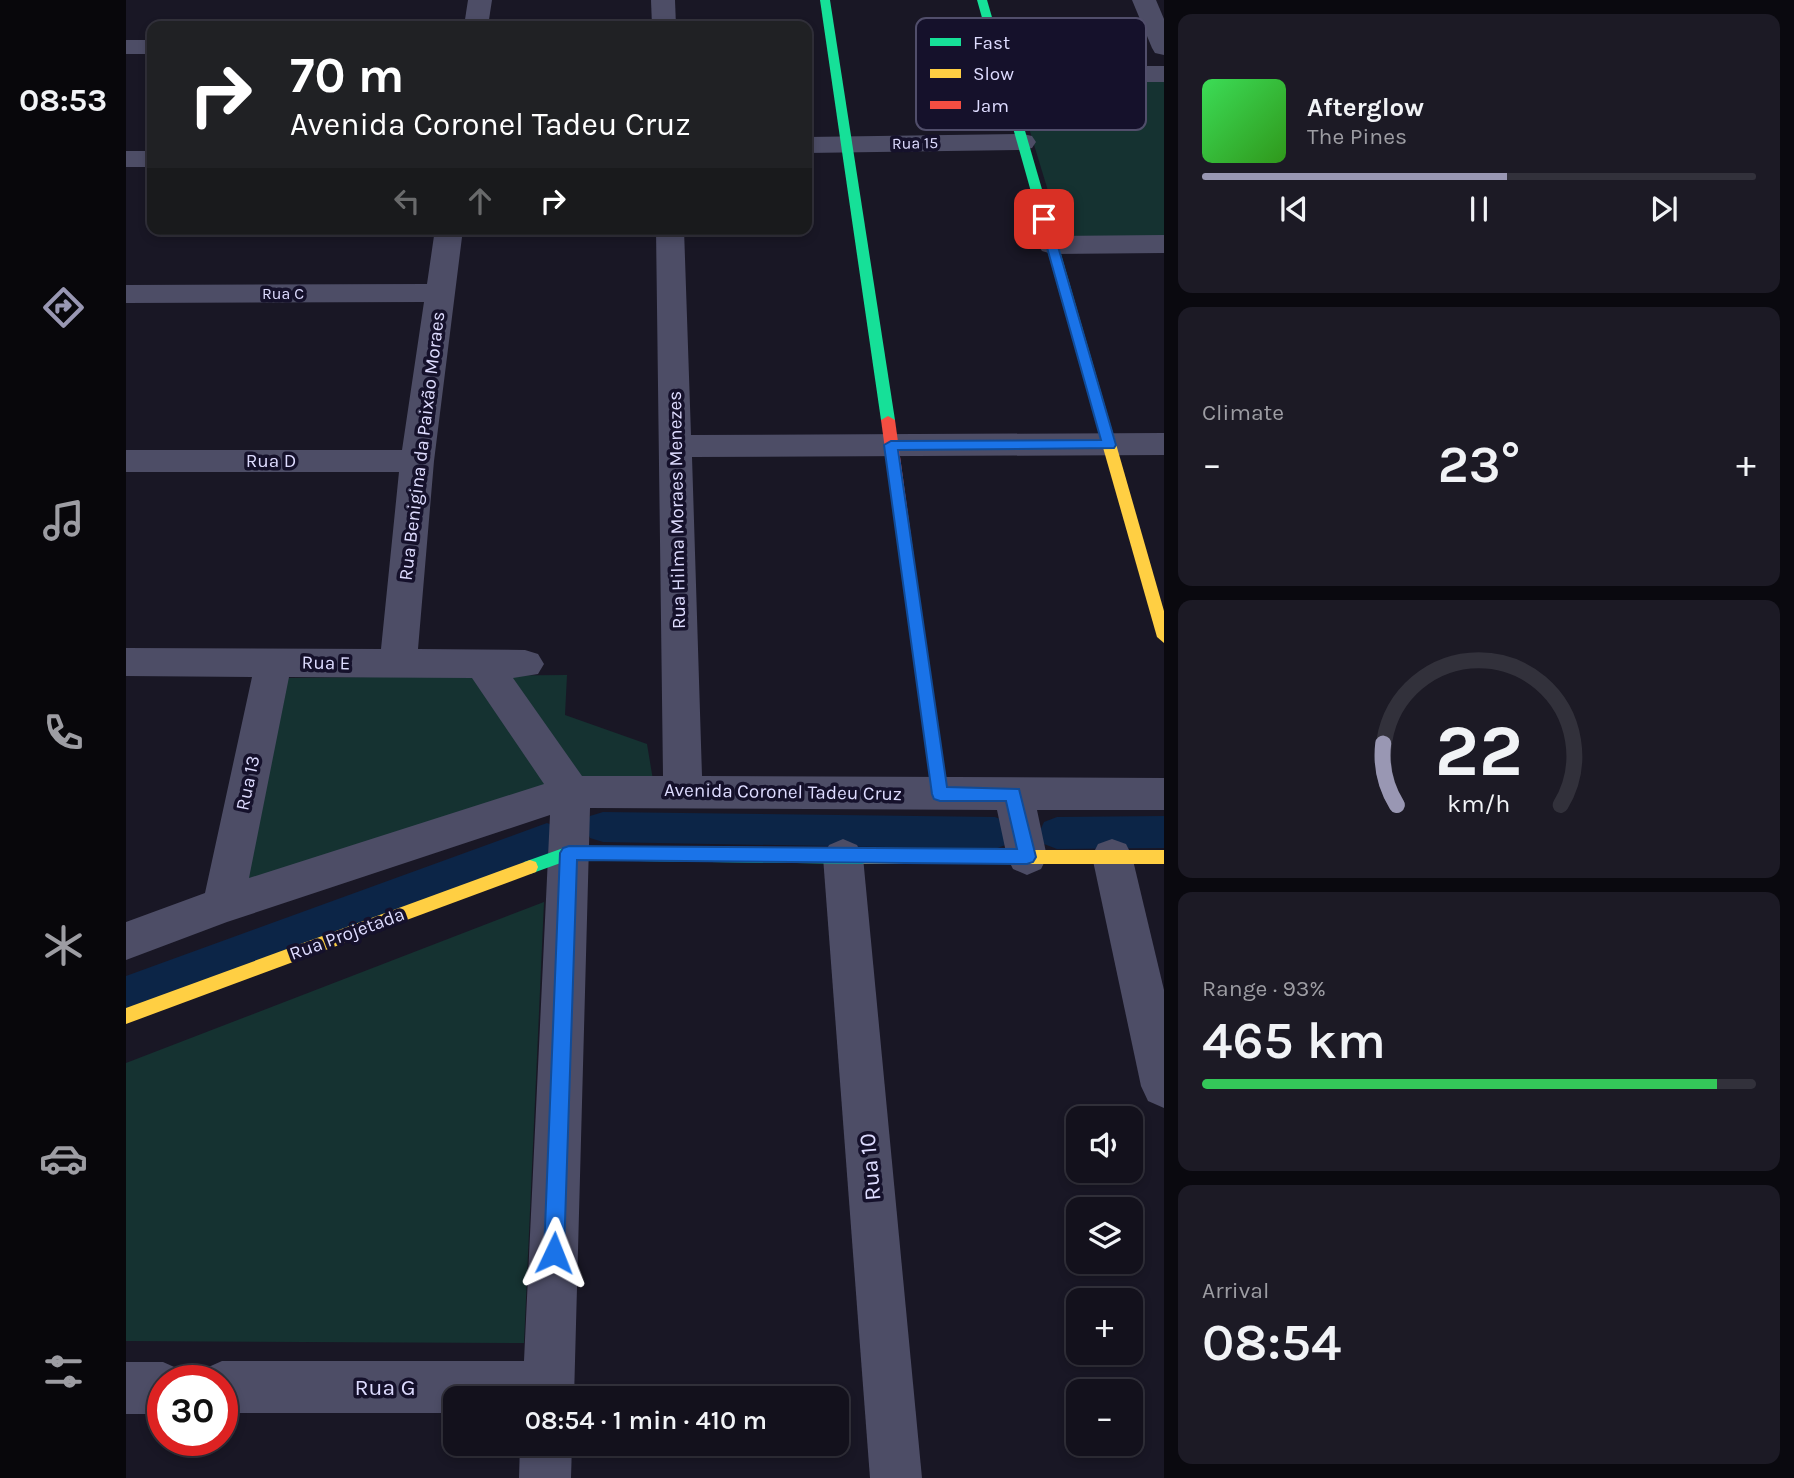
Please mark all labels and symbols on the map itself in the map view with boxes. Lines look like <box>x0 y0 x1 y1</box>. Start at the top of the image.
legend <box>916 18 1146 130</box>
text: Fast <box>973 32 1010 54</box>
text: Slow <box>973 63 1014 85</box>
text: Jam <box>973 95 1009 117</box>
street label: Rua 15 <box>892 133 938 153</box>
pin <box>1014 189 1074 249</box>
street label: Rua C <box>262 284 304 303</box>
street label: Rua Benigina da Paixão Moraes <box>395 310 449 582</box>
street label: Rua Hilma Moraes Menezes <box>664 391 690 629</box>
street label: Rua D <box>246 450 296 472</box>
street label: Rua E <box>301 652 351 674</box>
street label: Rua 13 <box>231 754 265 812</box>
street label: Avenida Coronel Tadeu Cruz <box>664 779 902 805</box>
street label: Rua Projetada <box>286 903 408 965</box>
street label: Rua 10 <box>854 1132 886 1202</box>
position arrow <box>517 1216 591 1290</box>
speed limit sign: 30 <box>147 1365 238 1456</box>
street label: Rua G <box>355 1374 415 1401</box>

